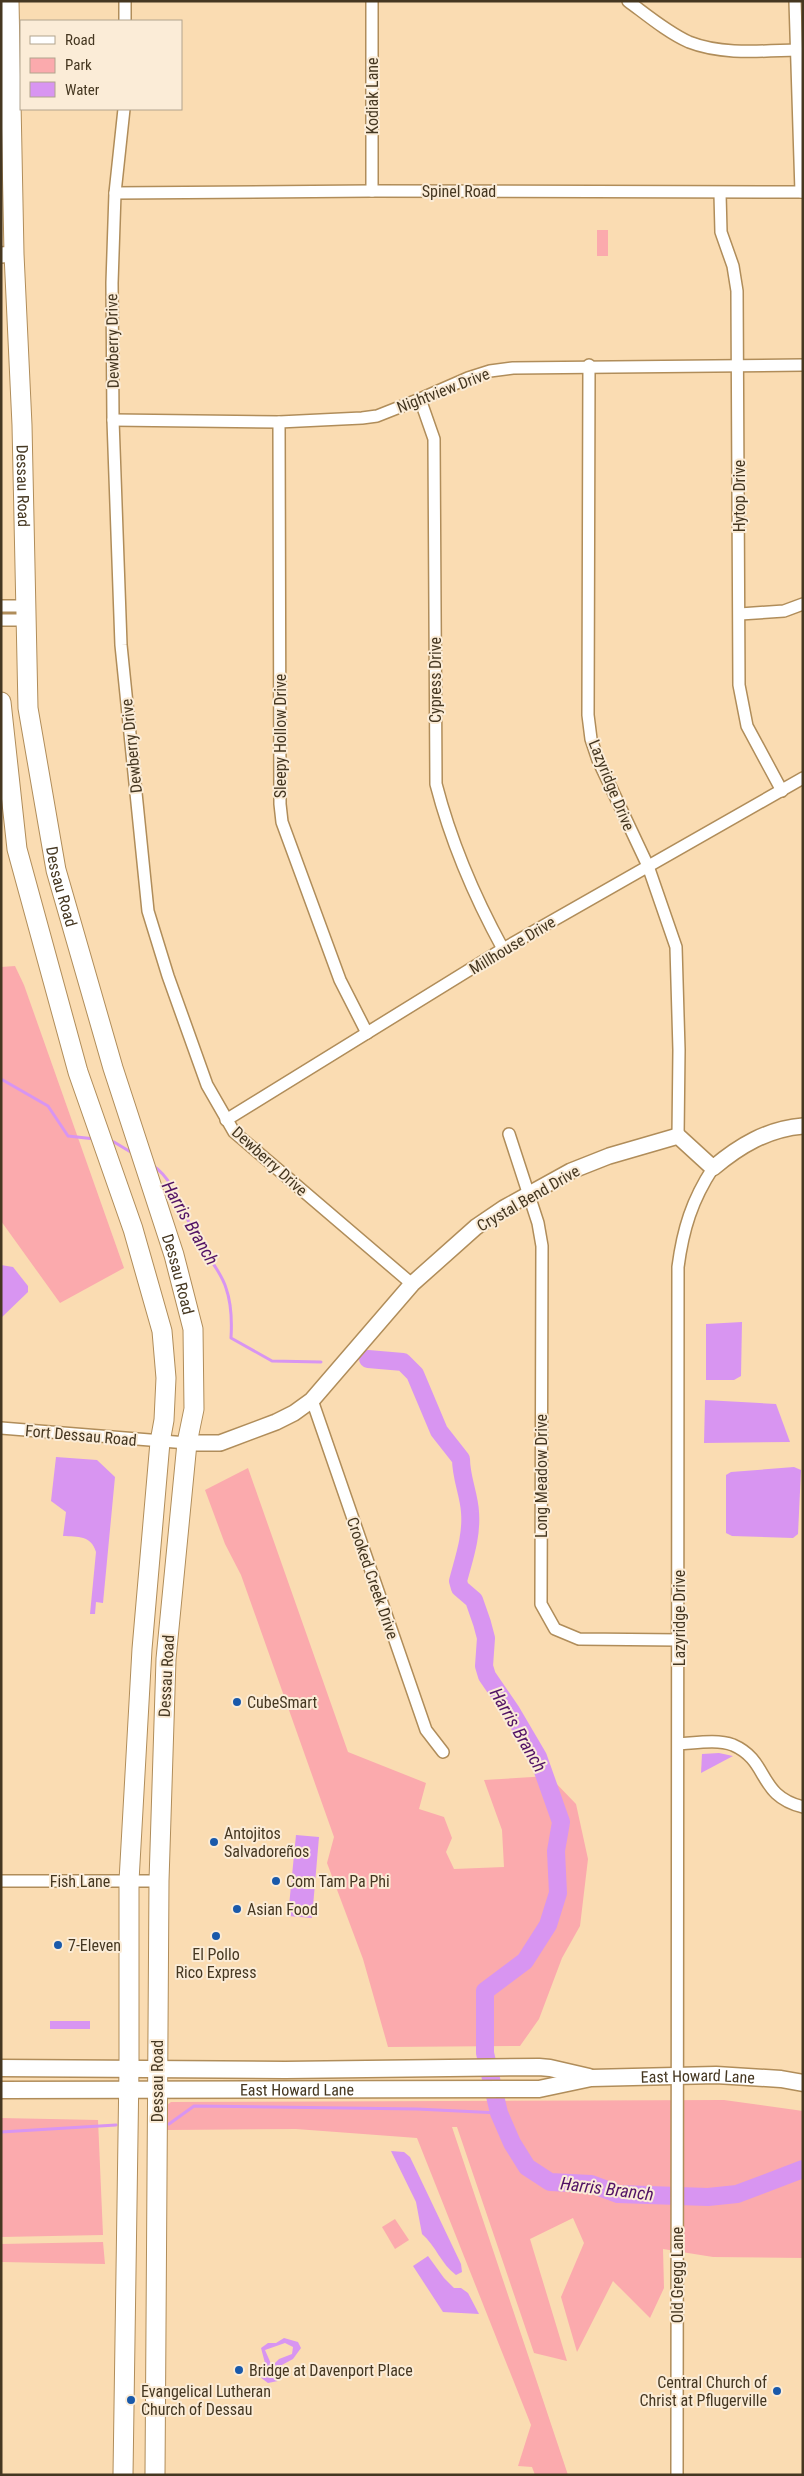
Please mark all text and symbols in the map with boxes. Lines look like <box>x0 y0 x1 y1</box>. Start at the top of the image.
legend <box>20 20 182 110</box>
text: Road <box>65 31 95 49</box>
text: Park <box>65 56 92 74</box>
street label: Kodiak Lane <box>363 57 382 135</box>
text: Water <box>65 81 100 99</box>
street label: Spinel Road <box>422 182 496 201</box>
street label: Dewberry Drive <box>102 294 123 388</box>
street label: Nightview Drive <box>394 364 492 417</box>
street label: Dessau Road <box>12 444 33 527</box>
street label: Hytop Drive <box>730 460 749 532</box>
street label: Cypress Drive <box>426 637 445 723</box>
street label: Sleepy Hollow Drive <box>271 674 290 798</box>
street label: Dewberry Drive <box>117 698 146 794</box>
street label: Lazyridge Drive <box>585 737 638 833</box>
street label: Dessau Road <box>42 845 81 929</box>
street label: Millhouse Drive <box>466 912 559 979</box>
street label: Dewberry Drive <box>228 1123 311 1200</box>
street label: Crystal Bend Drive <box>474 1161 583 1235</box>
water label: Harris Branch <box>158 1177 223 1269</box>
street label: Dessau Road <box>158 1232 198 1316</box>
street label: Long Meadow Drive <box>532 1414 551 1538</box>
street label: Fort Dessau Road <box>25 1421 137 1450</box>
street label: Crooked Creek Drive <box>343 1515 402 1642</box>
street label: Lazyridge Drive <box>670 1570 689 1666</box>
street label: Dessau Road <box>155 1634 178 1718</box>
water label: Harris Branch <box>486 1684 551 1776</box>
place label: CubeSmart <box>247 1693 317 1712</box>
marker: CubeSmart <box>231 1696 243 1708</box>
place label: Antojitos Salvadoreños <box>224 1824 309 1861</box>
marker: Antojitos Salvadoreños <box>208 1836 220 1848</box>
street label: Fish Lane <box>50 1872 110 1891</box>
place label: Com Tam Pa Phi <box>286 1872 390 1891</box>
marker: Com Tam Pa Phi <box>270 1875 282 1887</box>
place label: Asian Food <box>247 1900 318 1919</box>
marker: Asian Food <box>231 1903 243 1915</box>
marker: El Pollo Rico Express <box>210 1930 222 1942</box>
place label: 7-Eleven <box>68 1936 121 1955</box>
marker: 7-Eleven <box>52 1939 64 1951</box>
place label: El Pollo Rico Express <box>176 1945 256 1982</box>
street label: Dessau Road <box>148 2040 167 2122</box>
street label: East Howard Lane <box>641 2066 755 2087</box>
street label: East Howard Lane <box>240 2080 354 2100</box>
water label: Harris Branch <box>559 2172 655 2205</box>
street label: Old Gregg Lane <box>668 2227 687 2323</box>
place label: Bridge at Davenport Place <box>249 2361 413 2380</box>
marker: Bridge at Davenport Place <box>233 2364 245 2376</box>
place label: Central Church of Christ at Pflugerville <box>639 2373 767 2410</box>
place label: Evangelical Lutheran Church of Dessau <box>141 2382 271 2419</box>
marker: Central Church of Christ at Pflugerville <box>771 2385 783 2397</box>
marker: Evangelical Lutheran Church of Dessau <box>125 2394 137 2406</box>

